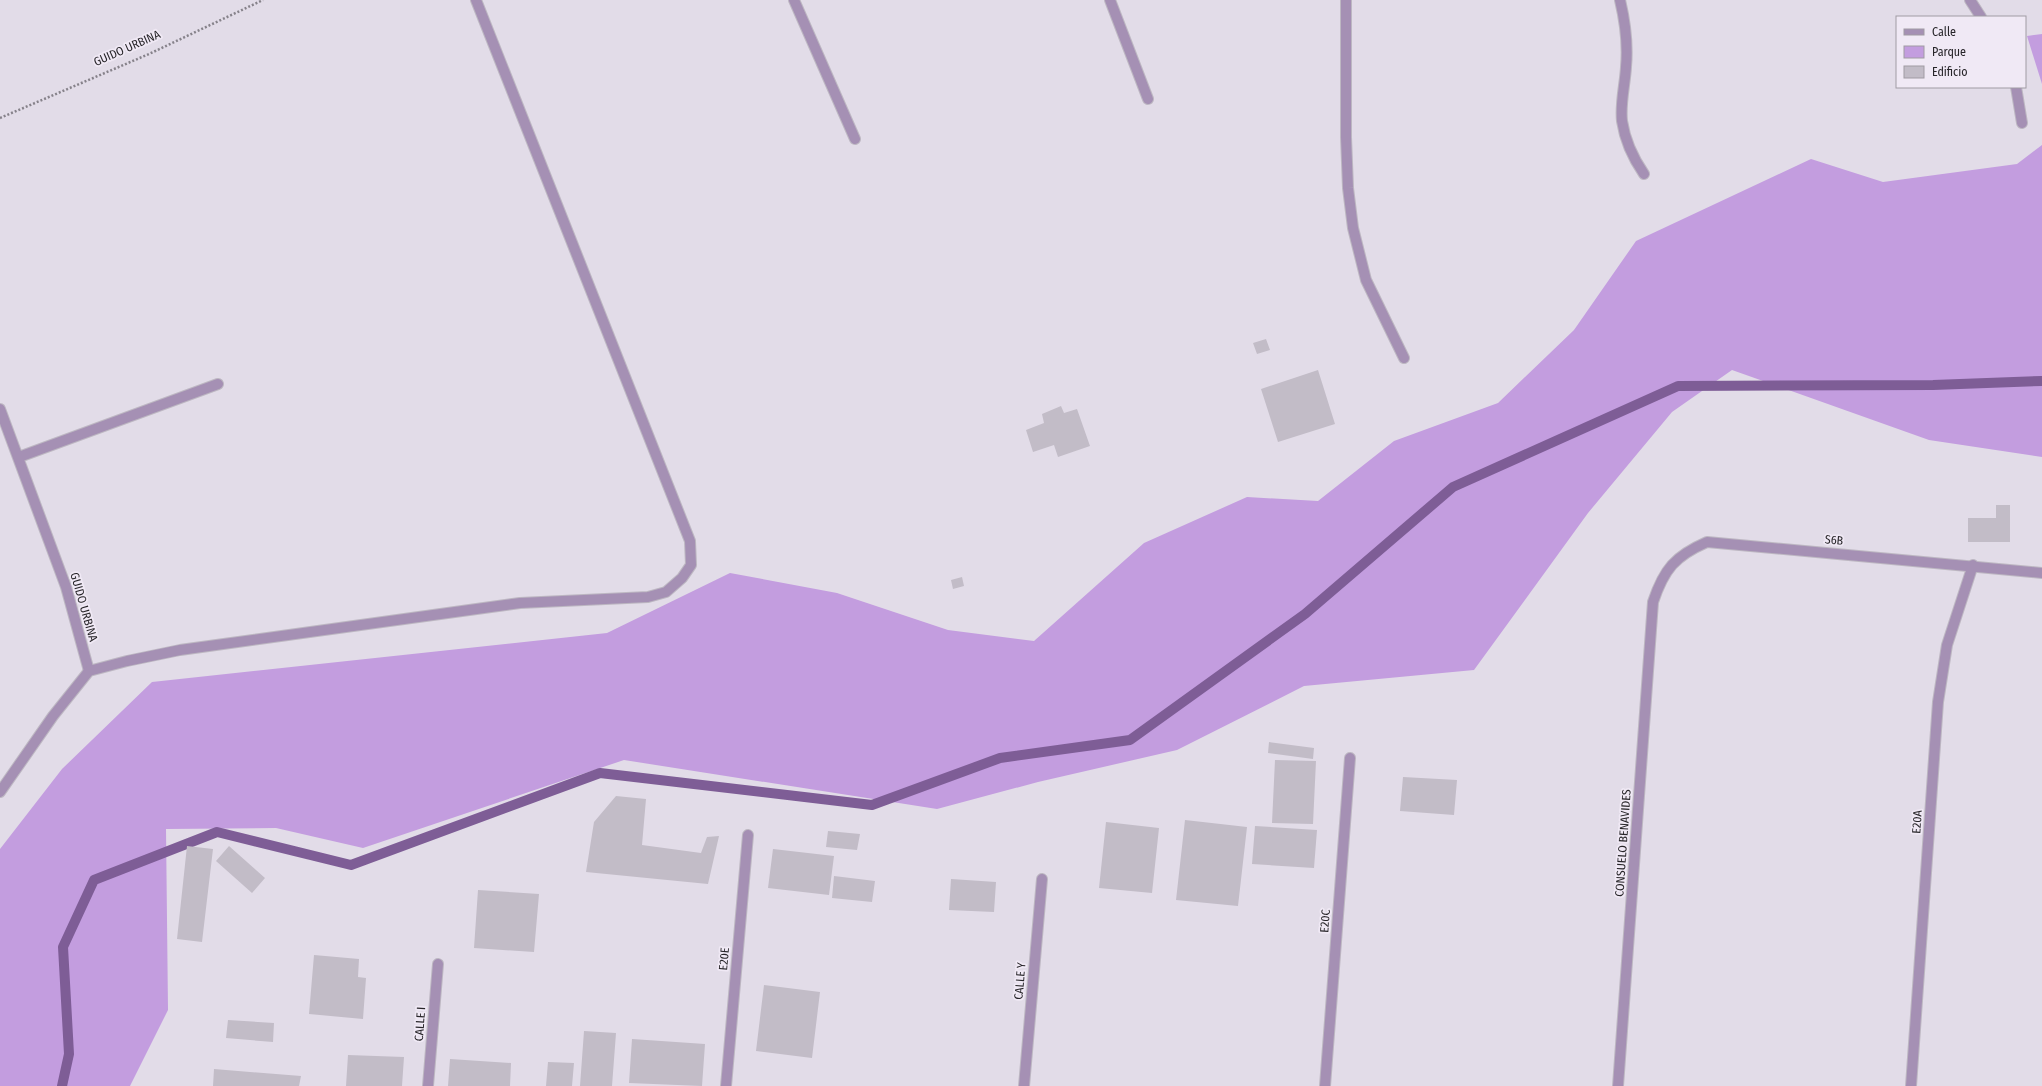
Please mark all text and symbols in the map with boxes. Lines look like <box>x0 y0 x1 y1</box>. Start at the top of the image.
legend <box>1896 16 2026 88</box>
text: Calle <box>1932 25 1956 39</box>
street label: GUIDO URBINA <box>92 27 163 69</box>
text: Parque <box>1932 45 1966 59</box>
text: Edificio <box>1932 65 1968 79</box>
street label: S6B <box>1824 532 1844 548</box>
street label: GUIDO URBINA <box>67 571 101 644</box>
street label: CONSUELO BENAVIDES <box>1612 789 1634 897</box>
street label: E20A <box>1909 809 1925 834</box>
street label: E20C <box>1317 909 1333 933</box>
street label: E20E <box>716 947 732 971</box>
street label: CALLE Y <box>1011 962 1029 1000</box>
street label: CALLE I <box>412 1006 428 1042</box>

